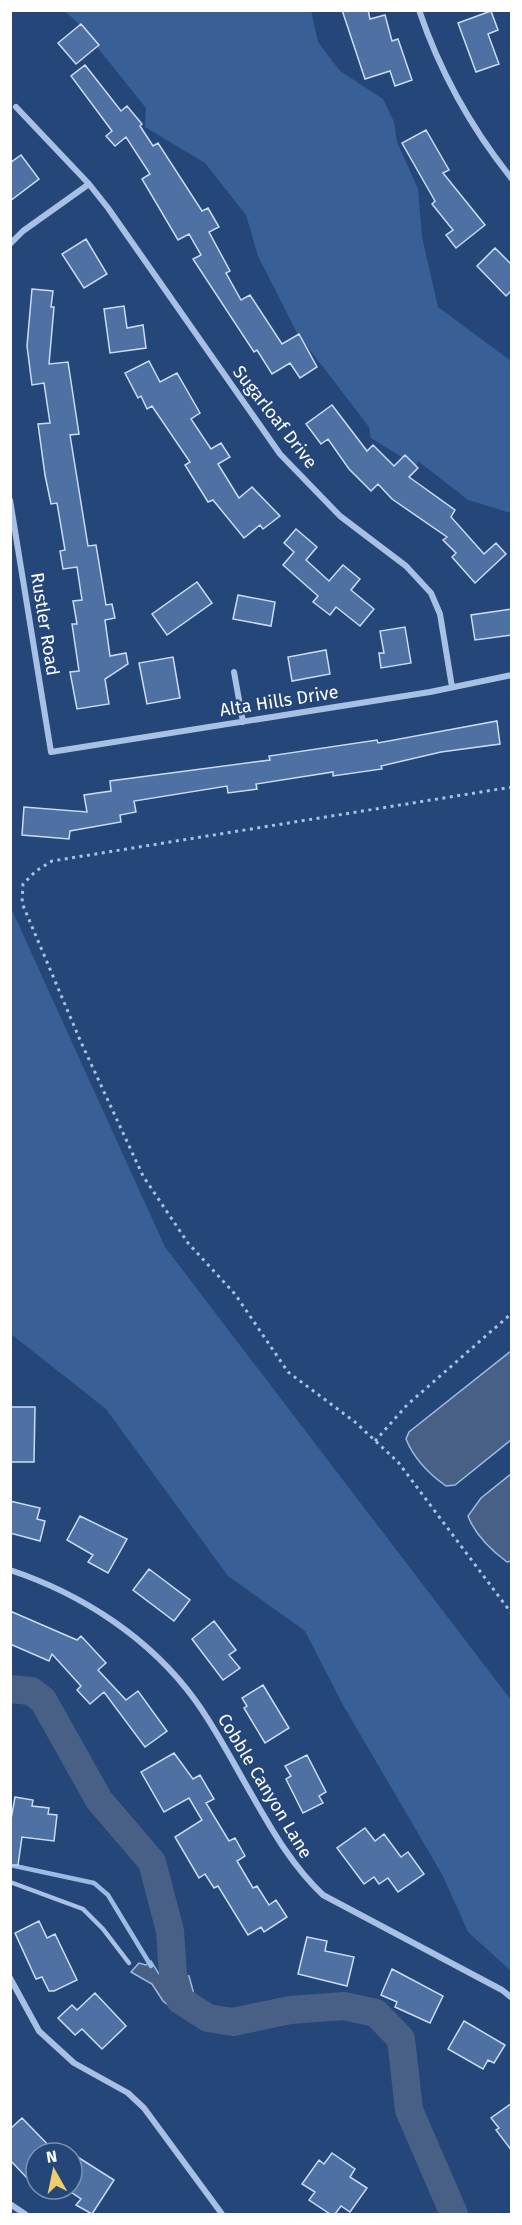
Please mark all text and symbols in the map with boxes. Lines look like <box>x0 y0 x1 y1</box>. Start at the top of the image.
street label: Sugarloaf Drive <box>228 361 322 473</box>
street label: Rustler Road <box>26 571 64 677</box>
street label: Alta Hills Drive <box>218 681 340 721</box>
street label: Cobble Canyon Lane <box>213 1710 317 1862</box>
north arrow <box>24 2141 84 2201</box>
text: N <box>45 2146 58 2167</box>

